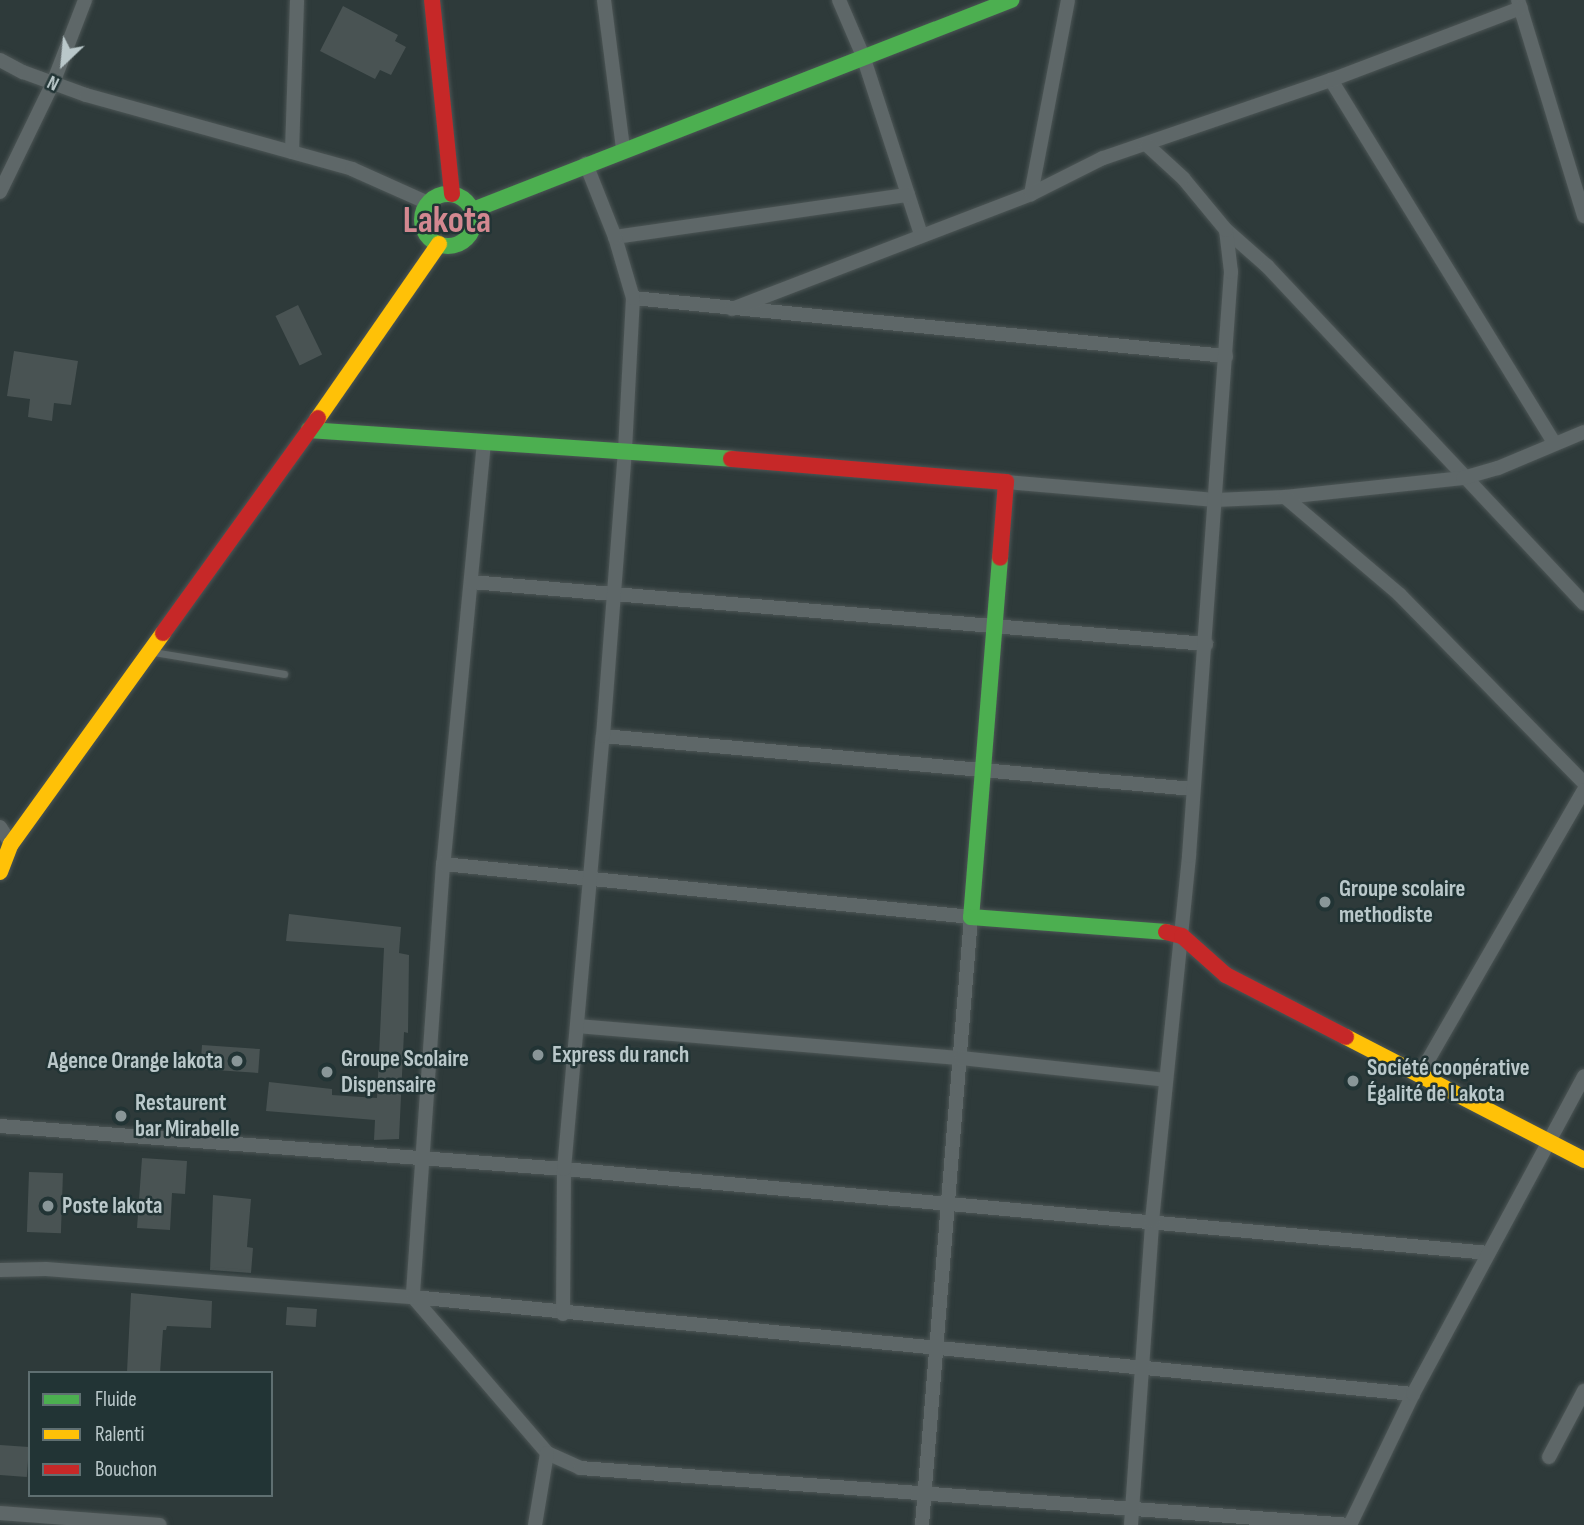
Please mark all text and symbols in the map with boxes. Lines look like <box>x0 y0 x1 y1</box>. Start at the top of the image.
north arrow <box>28 28 98 98</box>
text: N <box>44 70 63 95</box>
district label: Lakota <box>403 199 491 243</box>
place label: Groupe scolaire methodiste <box>1339 875 1465 929</box>
marker: Groupe scolaire methodiste <box>1317 894 1333 910</box>
place label: Express du ranch <box>552 1041 689 1069</box>
place label: Groupe Scolaire Dispensaire <box>341 1045 469 1099</box>
place label: Agence Orange lakota <box>47 1047 223 1075</box>
marker: Express du ranch <box>530 1047 546 1063</box>
marker: Agence Orange lakota <box>229 1053 245 1069</box>
place label: Société coopérative Égalité de Lakota <box>1367 1054 1530 1108</box>
marker: Groupe Scolaire Dispensaire <box>319 1064 335 1080</box>
marker: Société coopérative Égalité de Lakota <box>1345 1073 1361 1089</box>
place label: Restaurent bar Mirabelle <box>135 1089 239 1143</box>
marker: Restaurent bar Mirabelle <box>113 1108 129 1124</box>
place label: Poste lakota <box>62 1192 162 1220</box>
marker: Poste lakota <box>40 1198 56 1214</box>
legend <box>28 1371 273 1497</box>
text: Fluide <box>95 1387 137 1412</box>
text: Ralenti <box>95 1422 144 1447</box>
text: Bouchon <box>95 1457 157 1482</box>

